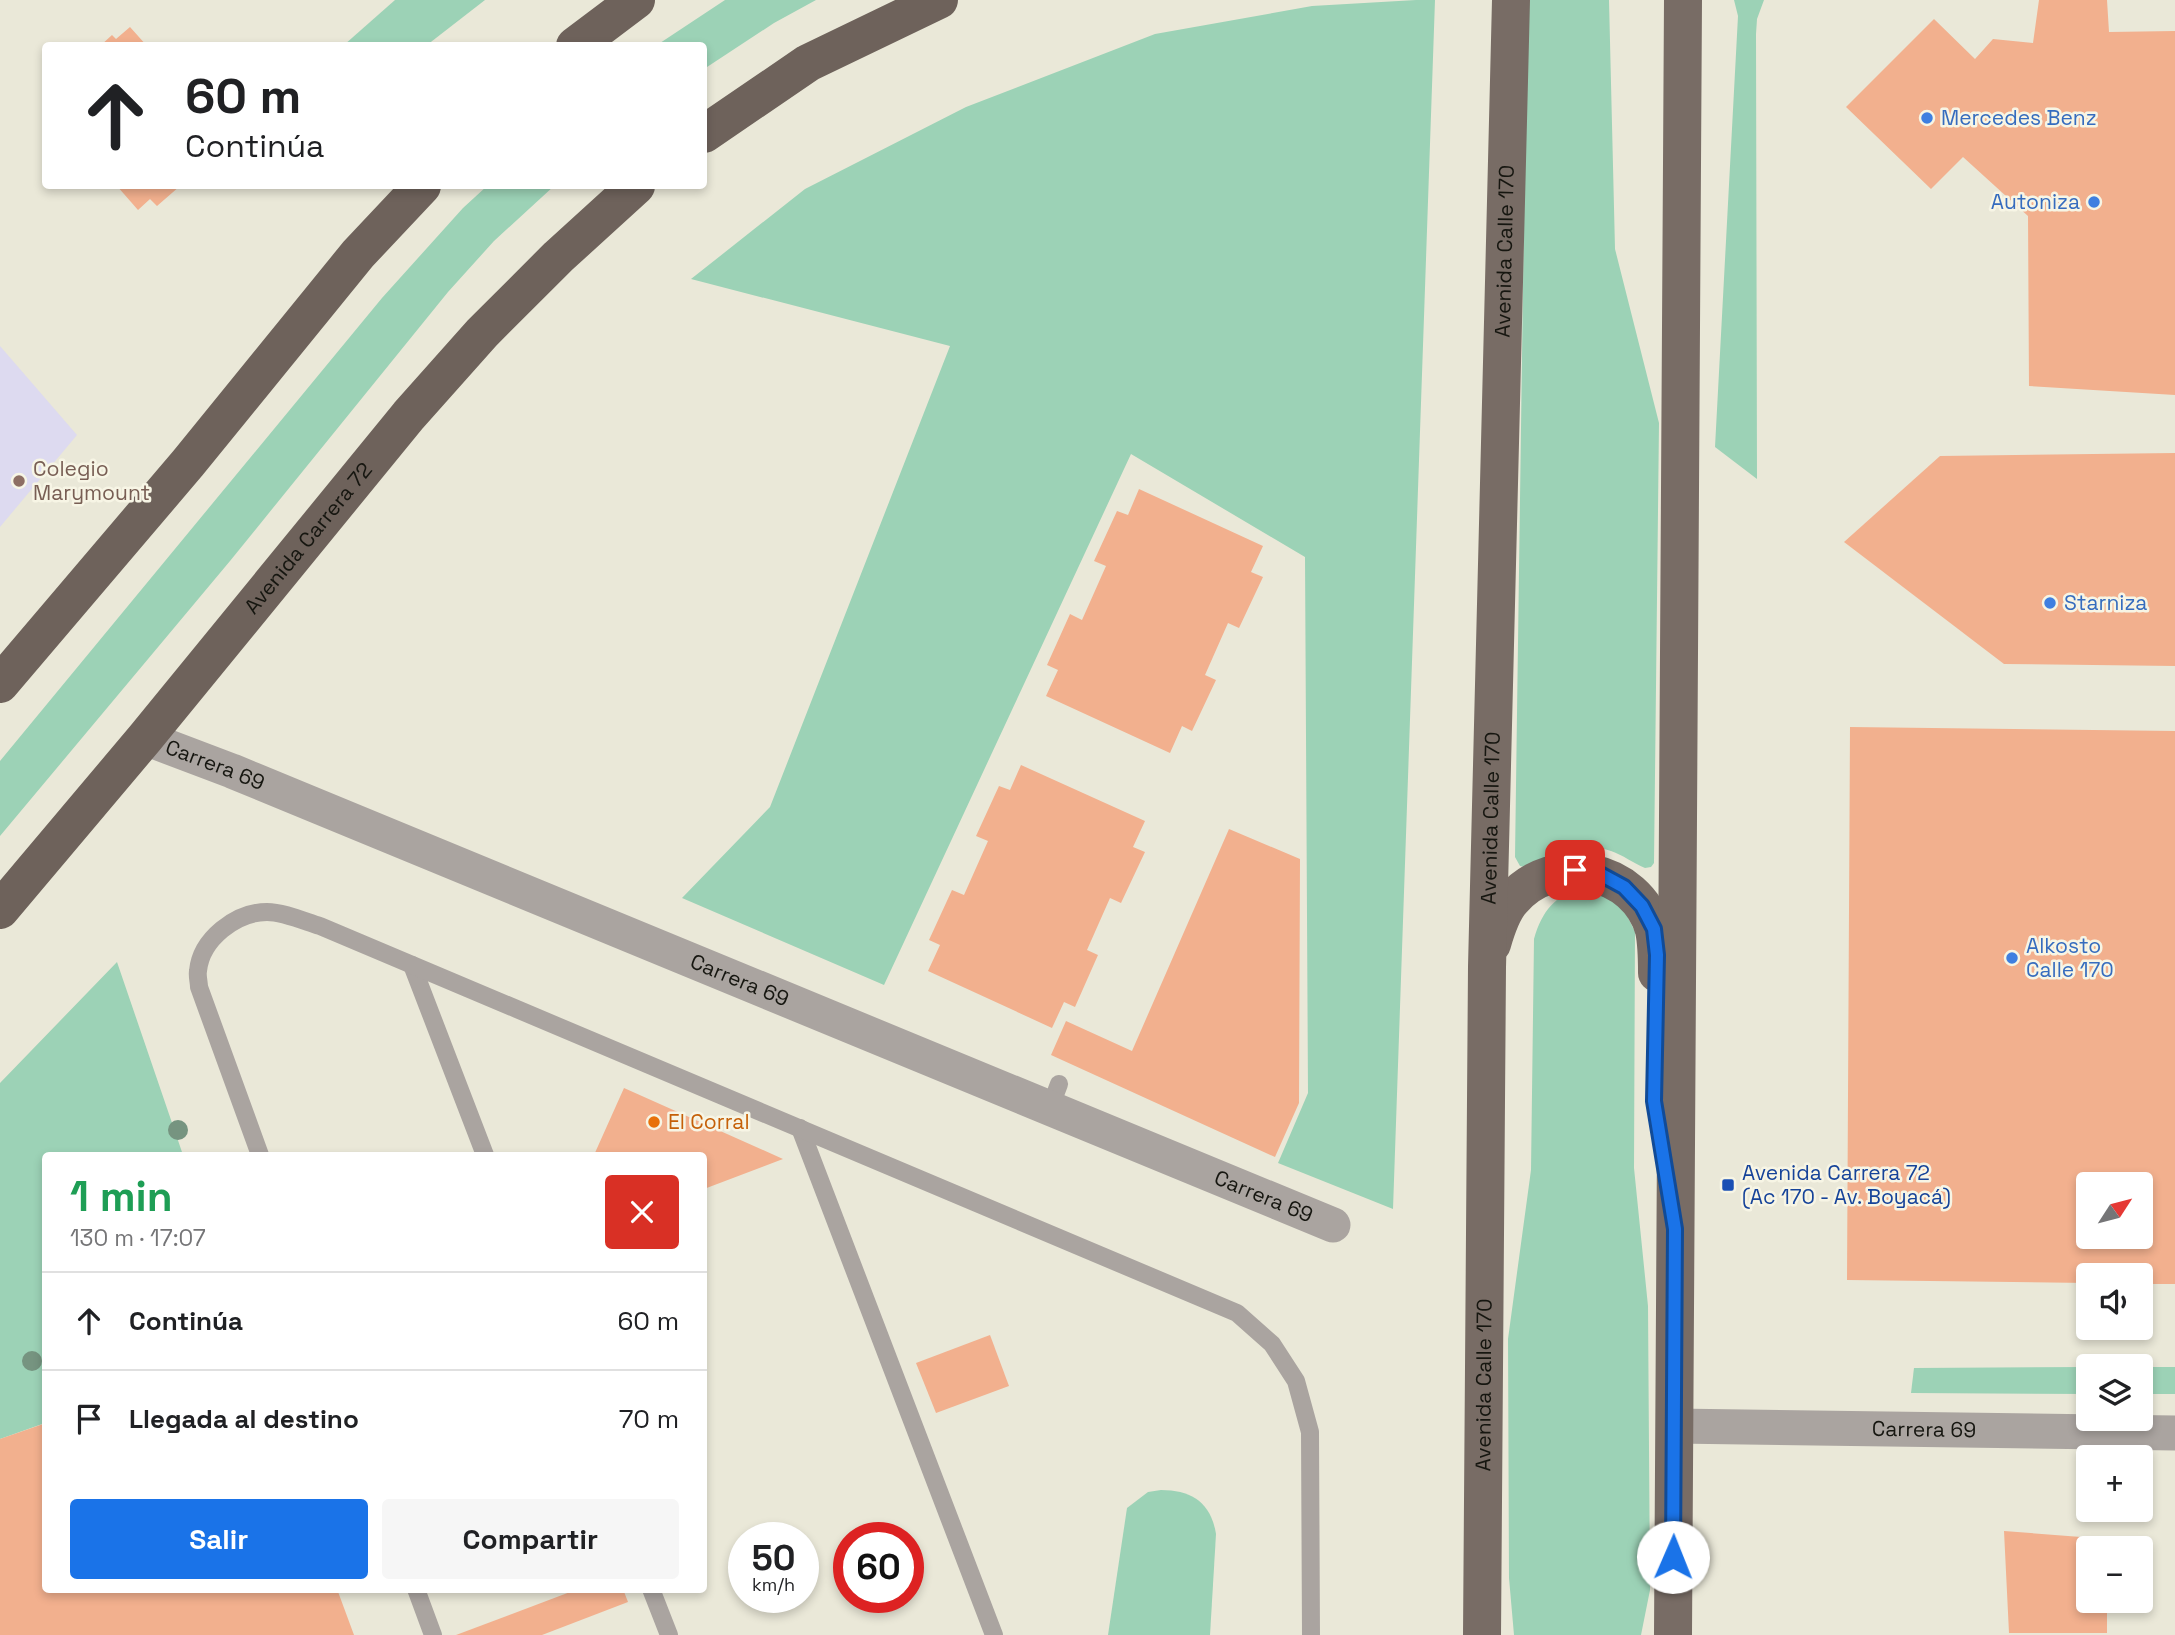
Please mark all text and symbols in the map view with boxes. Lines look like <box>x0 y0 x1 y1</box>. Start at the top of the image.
text: 60 m <box>185 65 301 127</box>
icon: ahead <box>70 70 161 161</box>
place label: Mercedes Benz <box>1941 104 2097 131</box>
marker: Mercedes Benz <box>1919 110 1935 126</box>
text: Continúa <box>185 126 324 166</box>
street label: Avenida Calle 170 <box>1489 164 1520 338</box>
place label: Autoniza <box>1991 188 2080 215</box>
marker: Autoniza <box>2086 194 2102 210</box>
place label: Colegio Marymount <box>33 455 150 506</box>
street label: Avenida Carrera 72 <box>238 457 378 619</box>
marker: Colegio Marymount <box>11 473 27 489</box>
place label: Starniza <box>2064 589 2147 616</box>
marker: Starniza <box>2042 595 2058 611</box>
street label: Avenida Calle 170 <box>1475 731 1506 905</box>
street label: Carrera 69 <box>162 733 269 796</box>
pin <box>1545 840 1605 900</box>
icon: arrive <box>1556 851 1594 889</box>
place label: Alkosto Calle 170 <box>2026 932 2114 983</box>
street label: Carrera 69 <box>686 947 793 1012</box>
marker: Alkosto Calle 170 <box>2004 950 2020 966</box>
place label: El Corral <box>668 1108 750 1135</box>
marker: El Corral <box>646 1114 662 1130</box>
place label: Avenida Carrera 72 (Ac 170 - Av. Boyacá) <box>1742 1159 1951 1210</box>
street label: Carrera 69 <box>1211 1164 1317 1228</box>
text: 1 min <box>70 1170 173 1223</box>
north arrow <box>2076 1172 2152 1250</box>
map controls <box>2076 1172 2153 1613</box>
button: close <box>605 1175 679 1249</box>
marker: Avenida Carrera 72 (Ac 170 - Av. Boyacá) <box>1720 1177 1736 1193</box>
text: 130 m · 17:07 <box>70 1223 206 1253</box>
button: sound <box>2076 1263 2153 1340</box>
street label: Avenida Calle 170 <box>1469 1298 1498 1472</box>
icon: ahead <box>70 1302 108 1340</box>
text: Continúa <box>129 1304 243 1338</box>
text: 60 m <box>617 1304 679 1338</box>
button: layers <box>2076 1354 2153 1431</box>
icon: arrive <box>70 1400 108 1438</box>
text: Llegada al destino <box>129 1402 359 1436</box>
text: 70 m <box>619 1402 679 1436</box>
street label: Carrera 69 <box>1872 1415 1976 1443</box>
button: + <box>2076 1445 2153 1522</box>
button: Salir <box>70 1499 368 1579</box>
button: Compartir <box>382 1499 679 1579</box>
position arrow <box>1636 1520 1710 1594</box>
speed limit sign: 60 <box>833 1522 924 1613</box>
text: 50 <box>752 1536 795 1580</box>
button: − <box>2076 1536 2153 1613</box>
text: km/h <box>752 1573 795 1596</box>

